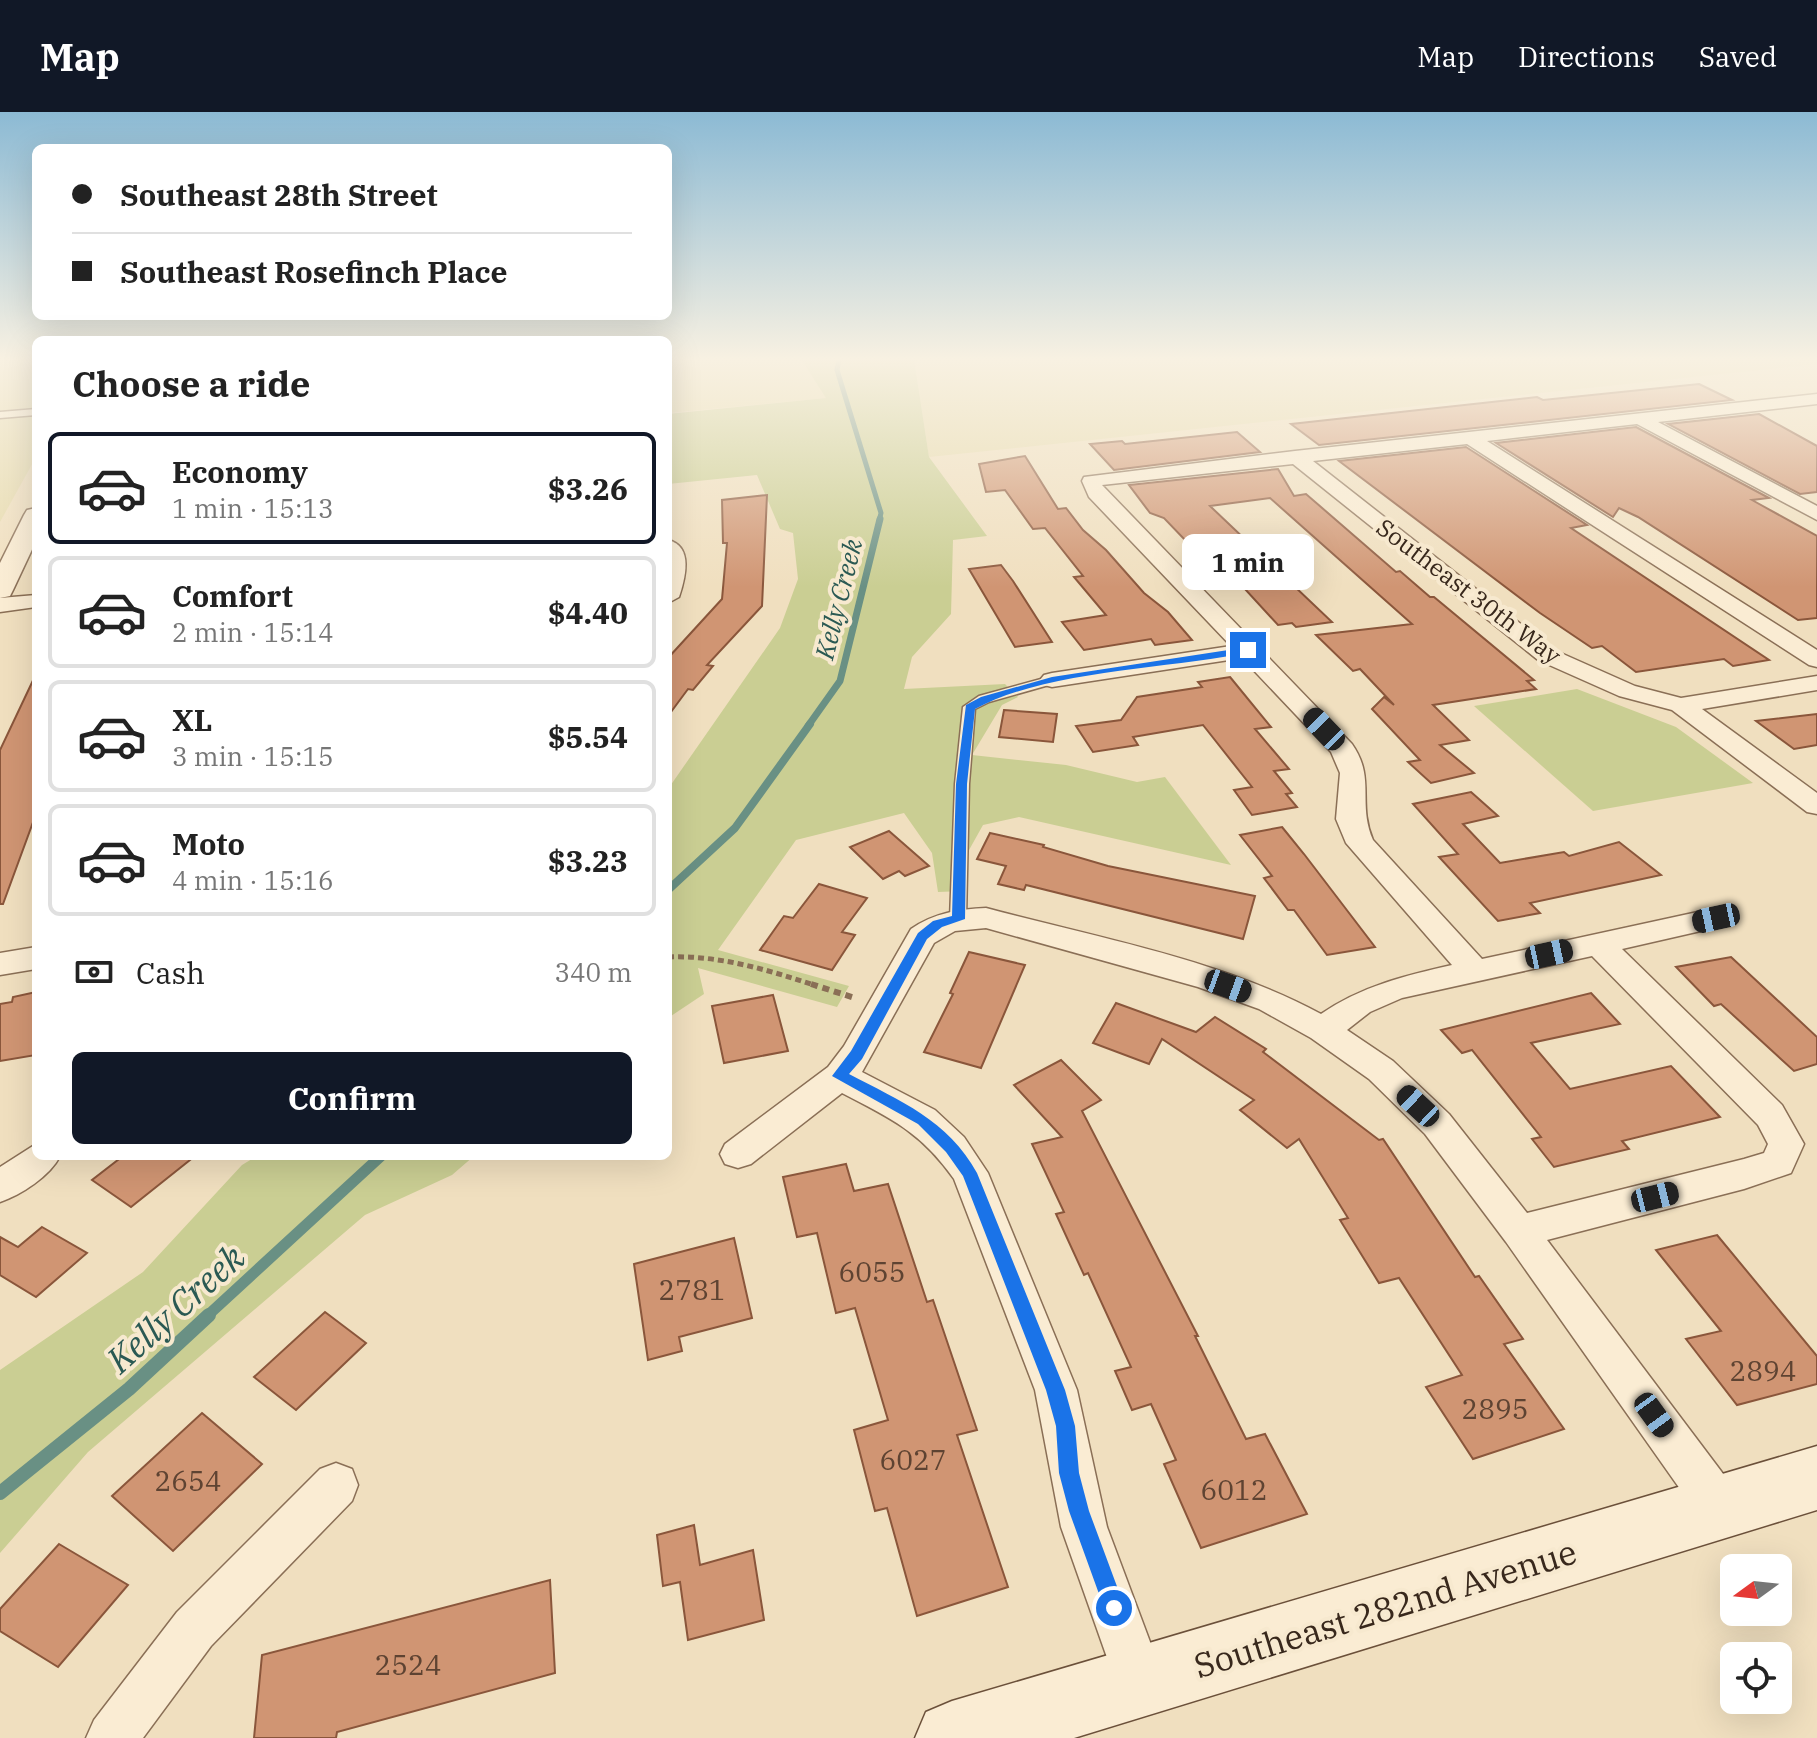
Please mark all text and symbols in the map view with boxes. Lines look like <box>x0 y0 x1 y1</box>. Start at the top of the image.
text: Map <box>40 32 120 81</box>
text: Map <box>1417 38 1474 75</box>
text: Directions <box>1518 38 1655 75</box>
text: Saved <box>1699 38 1777 75</box>
text: Southeast 28th Street <box>120 175 438 214</box>
text: Southeast Rosefinch Place <box>120 252 507 291</box>
text: Choose a ride <box>72 360 311 407</box>
icon: car <box>76 452 148 524</box>
text: Economy <box>172 452 308 491</box>
text: $3.26 <box>548 469 628 508</box>
text: 1 min · 15:13 <box>172 491 334 525</box>
street label: Southeast 30th Way <box>1370 511 1568 671</box>
callout: 1 min <box>1182 534 1314 590</box>
water label: Kelly Creek <box>806 535 869 664</box>
text: 1 min <box>1212 545 1284 579</box>
icon: car <box>76 576 148 648</box>
text: Comfort <box>172 576 293 615</box>
text: $4.40 <box>548 593 628 632</box>
text: 2 min · 15:14 <box>172 615 334 649</box>
route end <box>1230 632 1266 668</box>
icon: car <box>76 700 148 772</box>
text: XL <box>172 700 212 739</box>
car <box>1299 703 1349 755</box>
text: $5.54 <box>548 717 628 756</box>
text: 3 min · 15:15 <box>172 739 334 773</box>
icon: car <box>76 824 148 896</box>
text: Moto <box>172 824 245 863</box>
text: $3.23 <box>548 841 628 880</box>
text: 4 min · 15:16 <box>172 863 334 897</box>
car <box>1690 901 1742 935</box>
car <box>1523 937 1575 971</box>
icon: cash <box>72 950 116 994</box>
text: Cash <box>136 953 205 992</box>
text: 340 m <box>554 955 632 989</box>
car <box>1201 967 1255 1005</box>
button: Confirm <box>72 1052 632 1144</box>
car <box>1392 1081 1444 1131</box>
car <box>1629 1180 1681 1214</box>
water label: Kelly Creek <box>95 1233 255 1383</box>
house number: 6055 <box>838 1253 906 1290</box>
house number: 2781 <box>658 1271 726 1308</box>
house number: 2894 <box>1729 1352 1797 1389</box>
car <box>1630 1389 1678 1441</box>
house number: 2895 <box>1461 1390 1529 1427</box>
house number: 6027 <box>879 1441 947 1478</box>
house number: 2654 <box>154 1462 222 1499</box>
house number: 6012 <box>1200 1471 1268 1508</box>
street label: Southeast 282nd Avenue <box>1188 1529 1582 1687</box>
north arrow <box>1720 1554 1792 1626</box>
map controls <box>1720 1554 1792 1714</box>
route start <box>1096 1590 1132 1626</box>
button: locate <box>1720 1642 1792 1714</box>
house number: 2524 <box>374 1646 442 1683</box>

